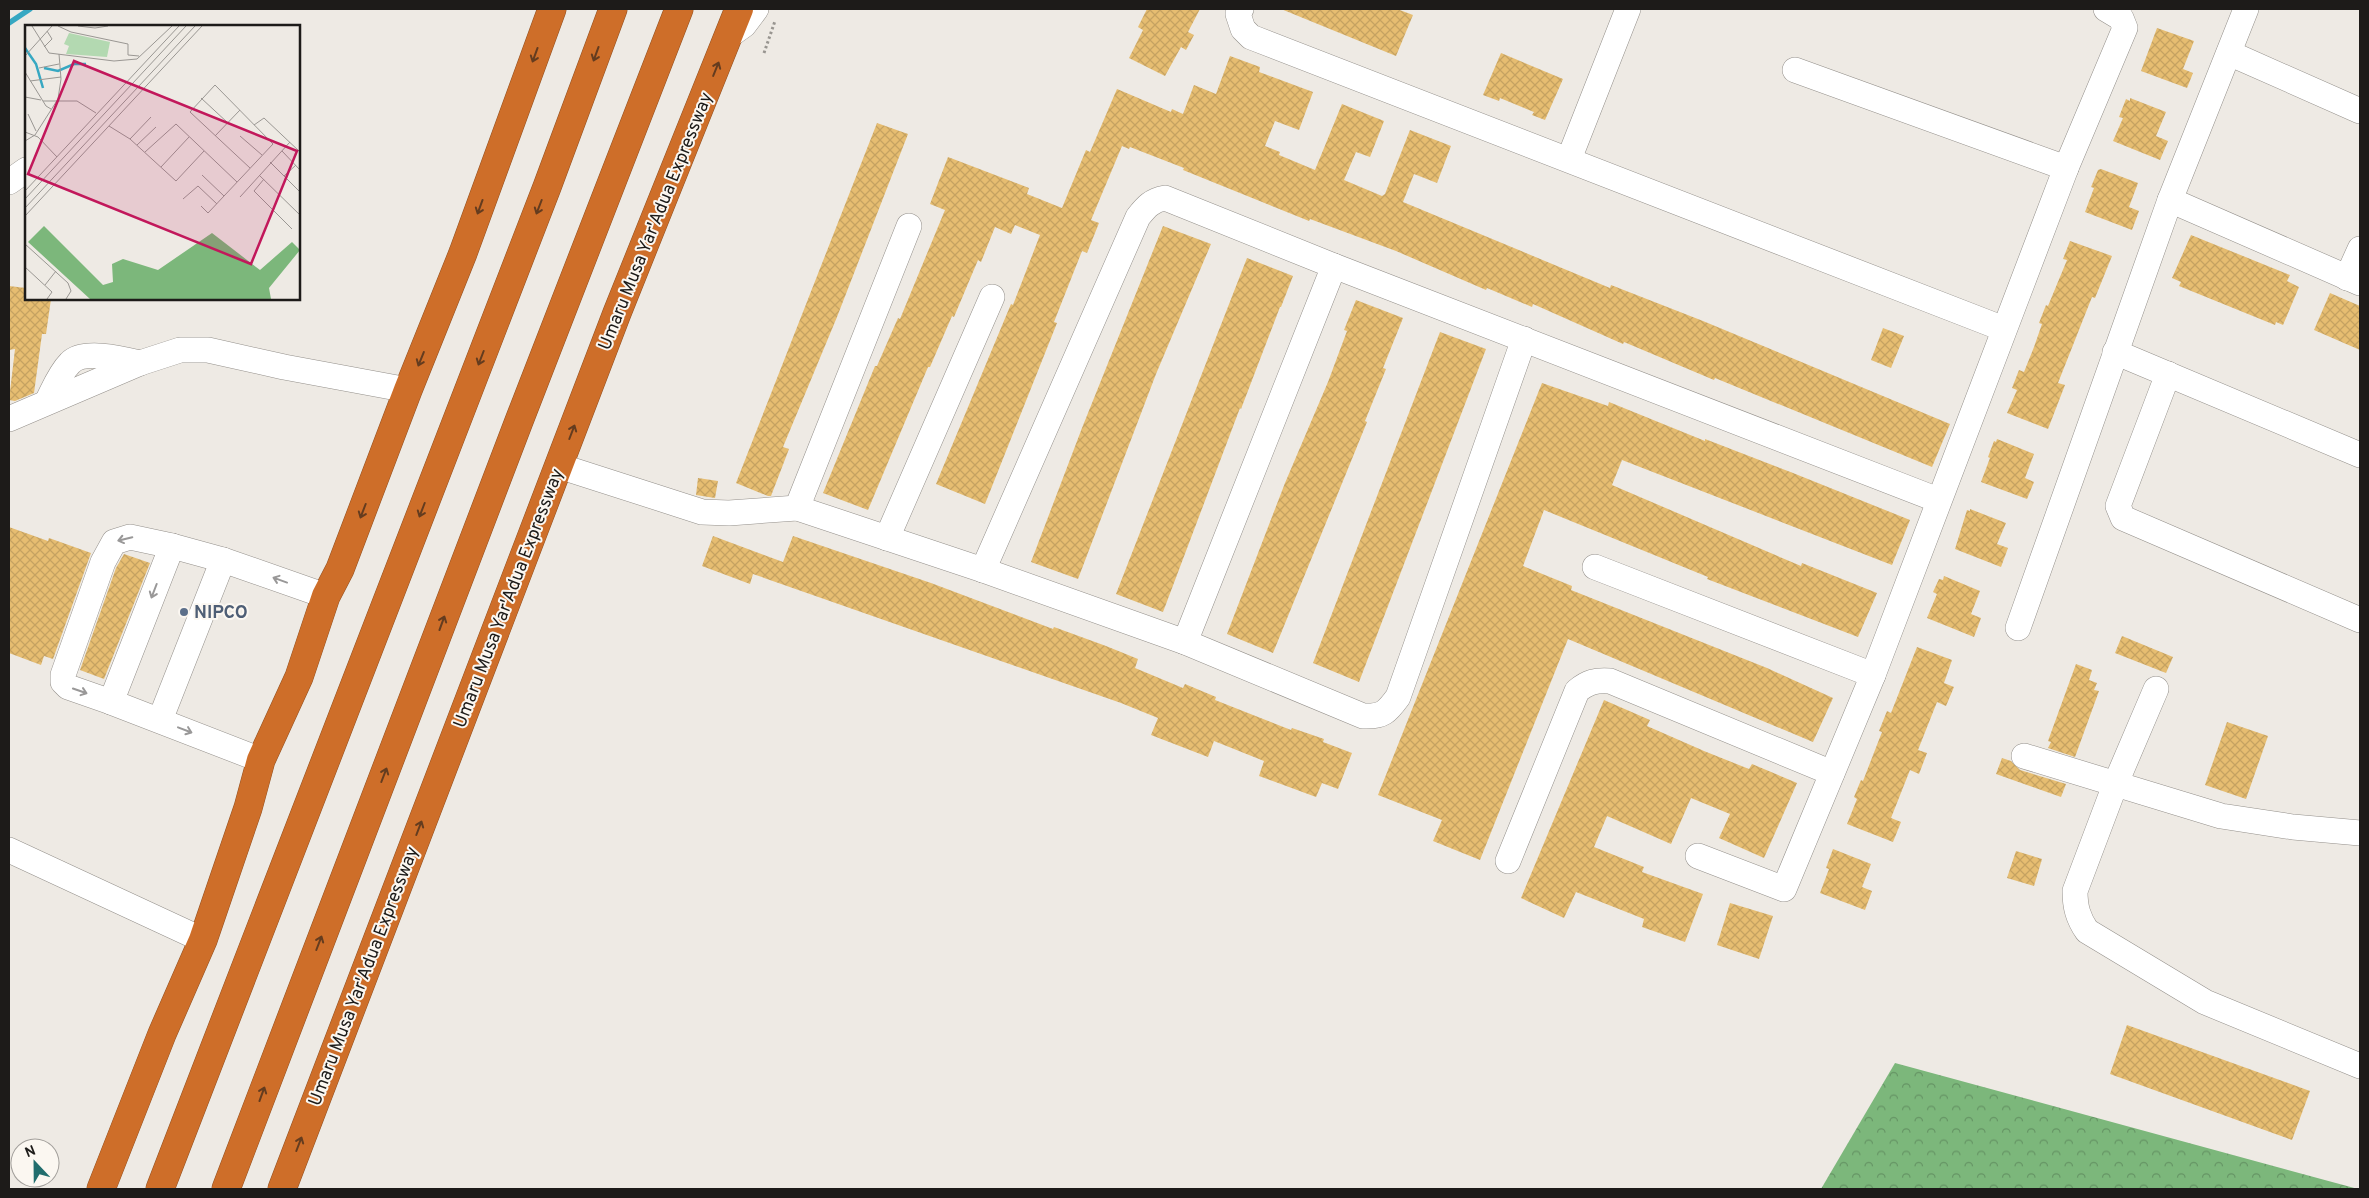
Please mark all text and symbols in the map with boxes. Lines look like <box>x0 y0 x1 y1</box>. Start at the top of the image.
inset map <box>25 25 300 300</box>
one-way arrow <box>530 46 539 62</box>
one-way arrow <box>591 46 600 62</box>
one-way arrow <box>711 62 721 77</box>
street label: Umaru Musa Yar'Adua Expressway <box>594 89 719 354</box>
one-way arrow <box>475 199 484 215</box>
one-way arrow <box>534 199 543 214</box>
one-way arrow <box>476 350 485 365</box>
one-way arrow <box>415 351 425 366</box>
one-way arrow <box>568 425 577 440</box>
street label: Umaru Musa Yar'Adua Expressway <box>449 466 570 732</box>
one-way arrow <box>358 502 367 518</box>
one-way arrow <box>417 502 426 517</box>
one-way arrow <box>117 535 133 544</box>
one-way arrow <box>273 575 289 584</box>
one-way arrow <box>149 584 158 599</box>
place label: NIPCO <box>194 602 248 625</box>
marker: NIPCO <box>178 606 190 618</box>
one-way arrow <box>438 616 447 631</box>
one-way arrow <box>72 687 87 696</box>
one-way arrow <box>177 725 192 735</box>
one-way arrow <box>380 767 389 783</box>
one-way arrow <box>415 821 424 837</box>
street label: Umaru Musa Yar'Adua Expressway <box>304 844 425 1110</box>
one-way arrow <box>316 935 325 950</box>
one-way arrow <box>258 1087 267 1103</box>
one-way arrow <box>295 1137 304 1152</box>
north arrow <box>10 1138 60 1188</box>
text: N <box>23 1143 39 1162</box>

